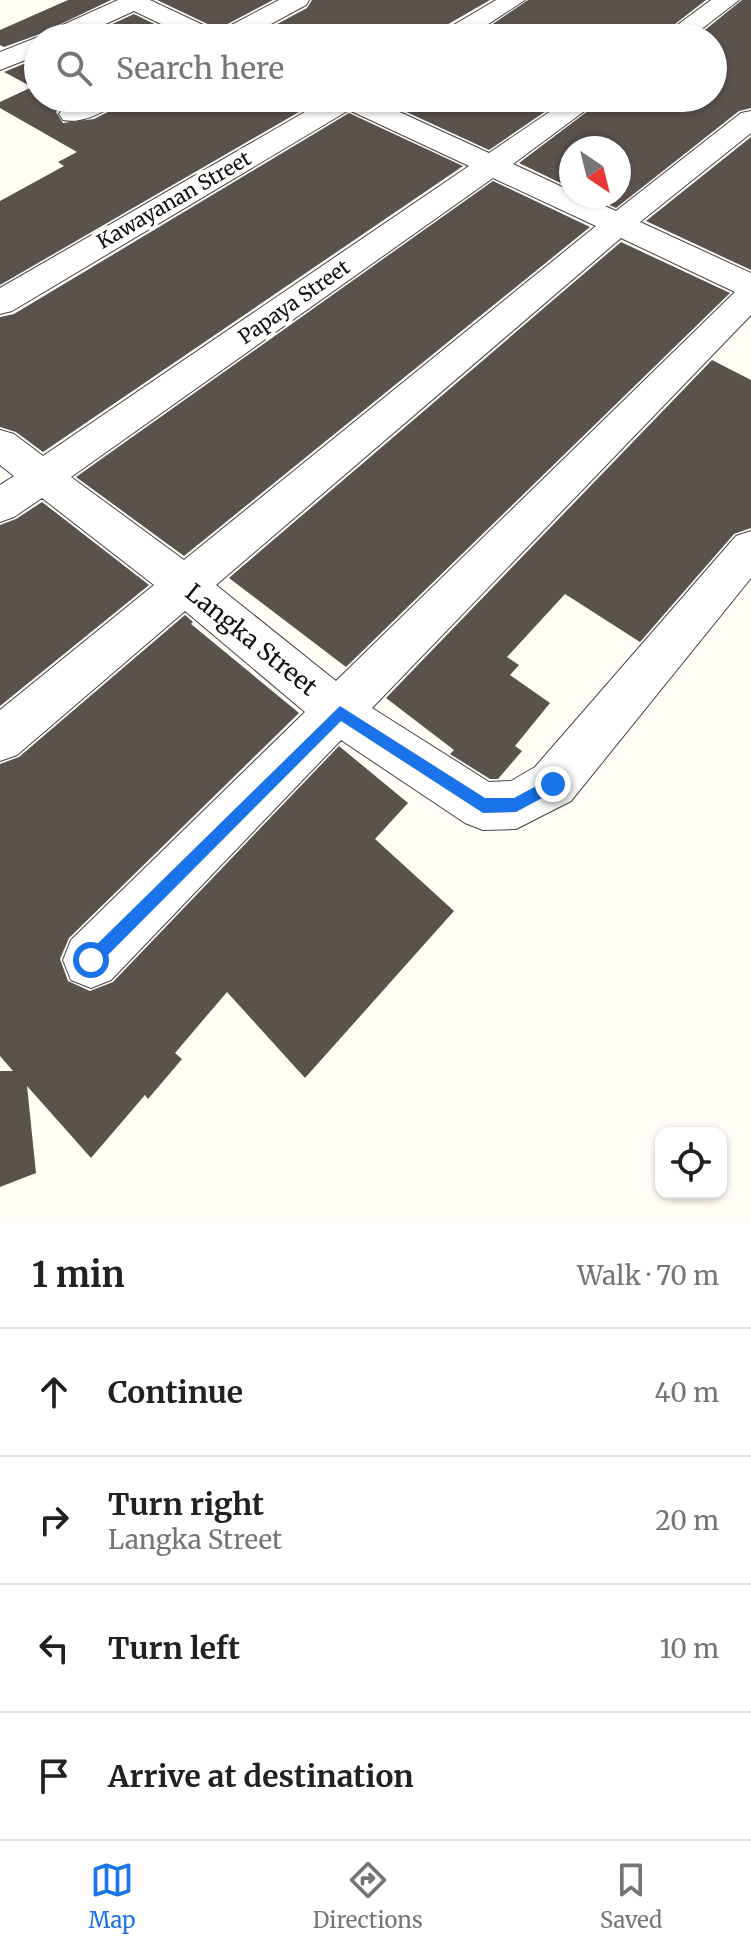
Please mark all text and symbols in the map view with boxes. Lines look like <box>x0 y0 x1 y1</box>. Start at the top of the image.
search box <box>24 24 727 112</box>
icon: search <box>52 46 96 90</box>
text: Search here <box>116 49 284 87</box>
north arrow <box>559 136 631 208</box>
street label: Kawayanan Street <box>92 145 255 254</box>
street label: Papaya Street <box>233 254 354 349</box>
street label: Langka Street <box>179 577 324 703</box>
route end <box>535 766 571 802</box>
route start <box>73 942 109 978</box>
map controls <box>655 1127 727 1199</box>
button: locate <box>655 1127 727 1199</box>
text: 1 min <box>32 1254 125 1296</box>
text: Walk · 70 m <box>577 1259 719 1292</box>
icon: ahead <box>32 1370 76 1414</box>
text: Continue <box>108 1373 243 1411</box>
text: 40 m <box>655 1376 719 1409</box>
text: Turn right <box>108 1485 264 1523</box>
icon: right <box>32 1498 76 1542</box>
text: 20 m <box>655 1504 719 1537</box>
text: Langka Street <box>108 1523 282 1556</box>
icon: left <box>32 1626 76 1670</box>
text: Turn left <box>108 1629 240 1667</box>
text: 10 m <box>660 1632 719 1665</box>
icon: arrive <box>32 1754 76 1798</box>
text: Arrive at destination <box>108 1757 414 1795</box>
tab: Map <box>89 1858 136 1934</box>
tab: Directions <box>313 1858 423 1934</box>
tab: Saved <box>600 1858 662 1934</box>

